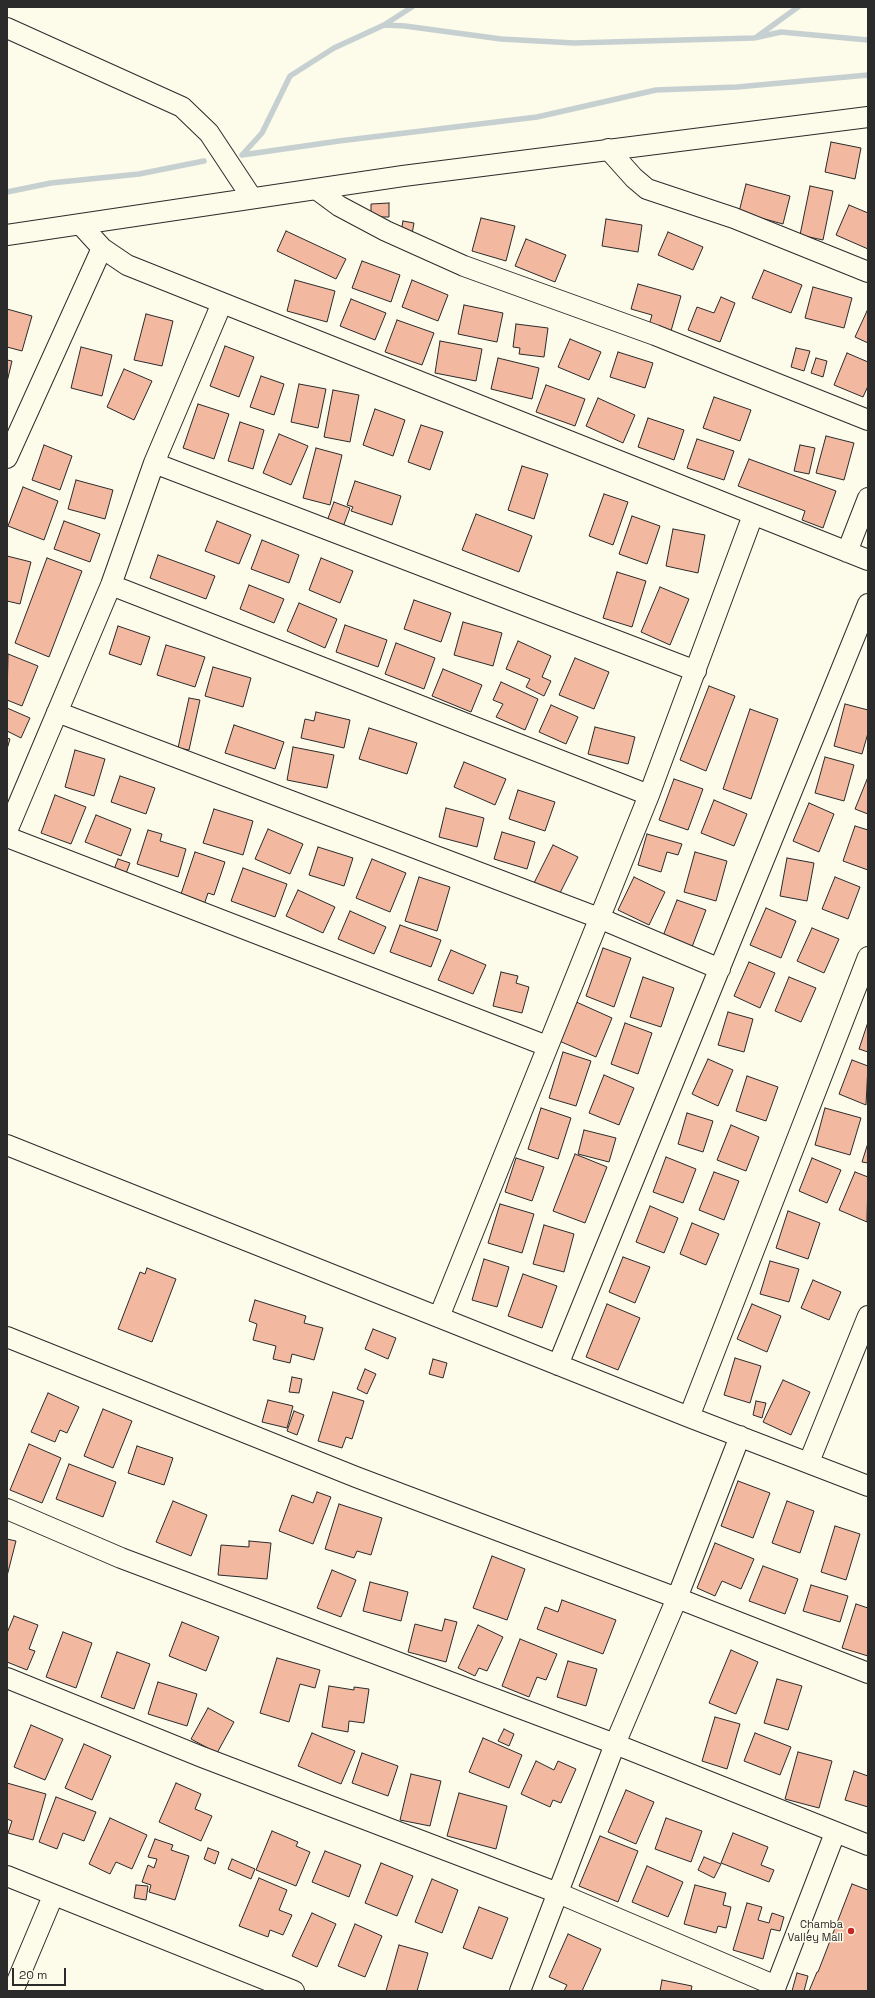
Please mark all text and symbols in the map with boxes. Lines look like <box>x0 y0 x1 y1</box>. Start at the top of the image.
place label: Chamba Valley Mall <box>788 1918 843 1944</box>
marker: Chamba Valley Mall <box>846 1926 856 1936</box>
scale bar <box>14 1960 68 1986</box>
text: 20 m <box>19 1967 47 1983</box>

